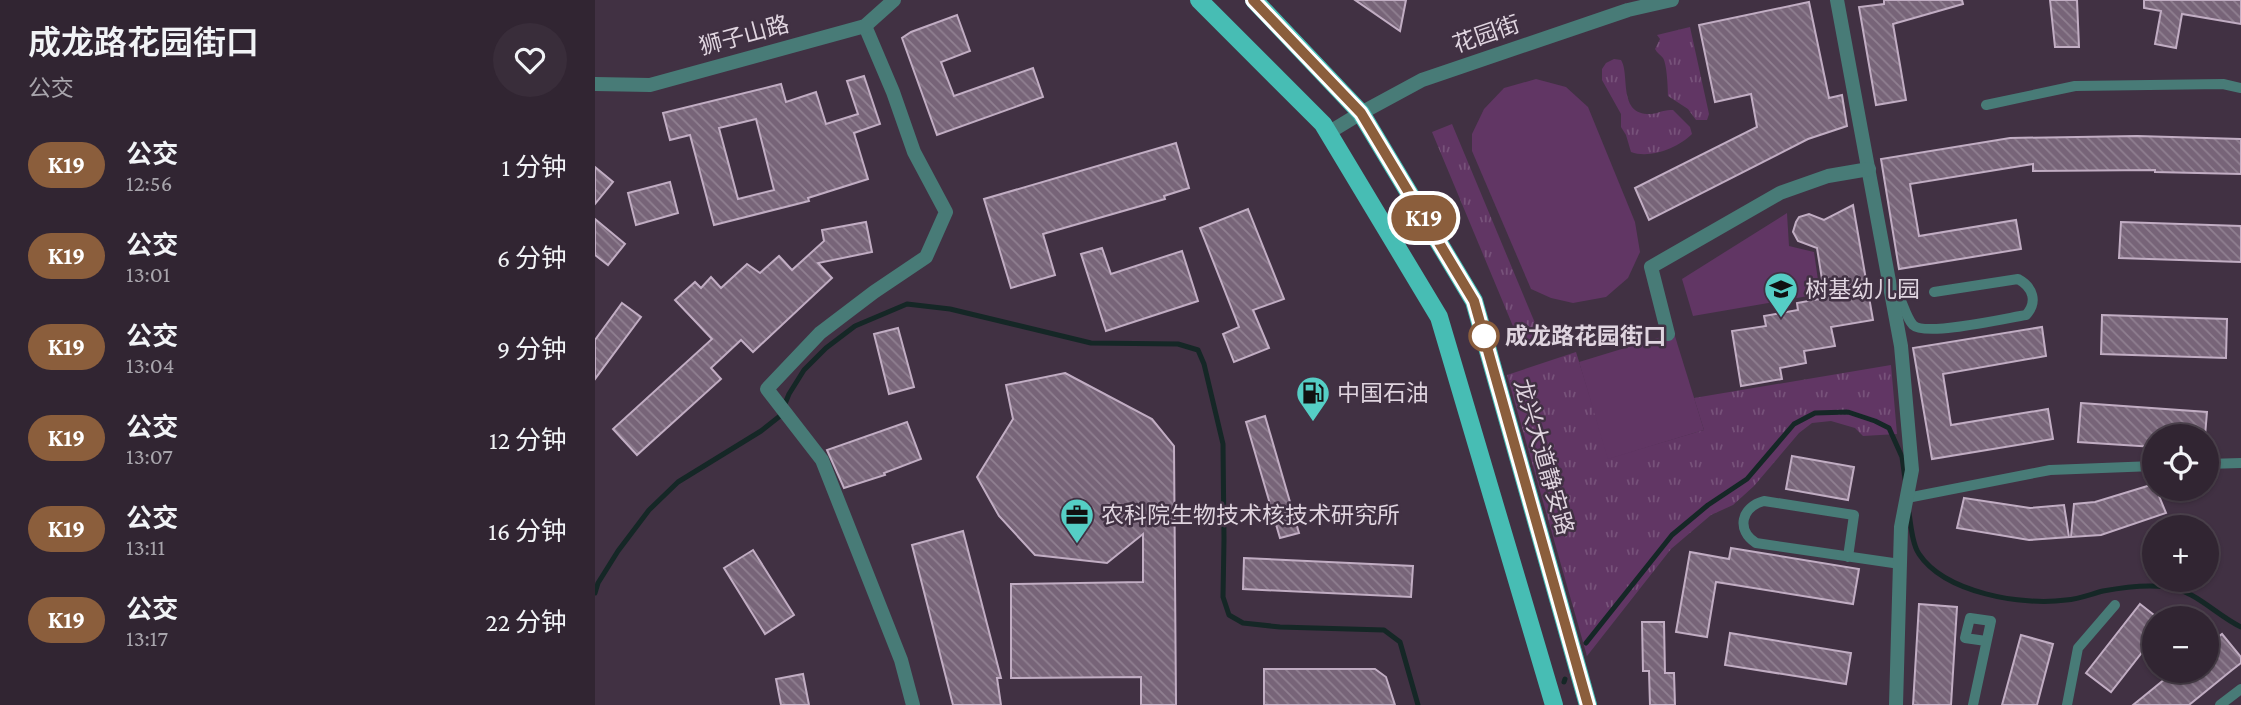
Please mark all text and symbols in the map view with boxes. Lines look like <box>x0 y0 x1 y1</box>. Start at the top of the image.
street label: 花园街 <box>1449 10 1523 58</box>
street label: 狮子山路 <box>696 11 792 59</box>
button: heart <box>493 23 567 97</box>
text: 成龙路花园街口 <box>28 24 259 61</box>
text: 公交 <box>28 75 74 101</box>
text: 公交 <box>126 140 178 169</box>
text: K19 <box>48 151 85 178</box>
text: 1 分钟 <box>501 153 567 182</box>
text: 12:56 <box>126 170 172 196</box>
line badge: K19 <box>1384 195 1464 241</box>
text: K19 <box>1405 204 1443 231</box>
text: 公交 <box>126 231 178 260</box>
text: K19 <box>48 242 85 269</box>
text: 6 分钟 <box>497 244 567 273</box>
text: 13:01 <box>126 261 170 287</box>
school or university icon: 树基幼儿园 <box>1762 270 1800 319</box>
place label: 树基幼儿园 <box>1805 276 1920 302</box>
marker: 成龙路花园街口 <box>1469 321 1499 351</box>
text: 公交 <box>126 322 178 351</box>
place label: 成龙路花园街口 <box>1505 323 1666 349</box>
text: K19 <box>48 333 85 360</box>
text: 9 分钟 <box>497 335 567 364</box>
text: 13:04 <box>126 352 175 378</box>
fuel station icon: 中国石油 <box>1294 374 1332 423</box>
street label: 龙兴大道静安路 <box>1509 376 1579 538</box>
place label: 中国石油 <box>1337 380 1429 406</box>
text: 公交 <box>126 413 178 442</box>
text: K19 <box>48 424 85 451</box>
map controls <box>2142 424 2219 683</box>
button: locate <box>2142 424 2219 501</box>
text: 12 分钟 <box>489 426 567 455</box>
text: 13:07 <box>126 443 173 469</box>
office icon: 农科院生物技术核技术研究所 <box>1058 496 1096 545</box>
place label: 农科院生物技术核技术研究所 <box>1101 502 1400 528</box>
text: 公交 <box>126 504 178 533</box>
text: K19 <box>48 515 85 542</box>
button: + <box>2142 515 2219 592</box>
text: 16 分钟 <box>488 517 567 546</box>
text: 13:11 <box>126 534 165 560</box>
text: 公交 <box>126 595 178 624</box>
text: K19 <box>48 606 85 633</box>
button: − <box>2142 606 2219 683</box>
text: 22 分钟 <box>485 608 567 637</box>
text: 13:17 <box>126 625 168 651</box>

